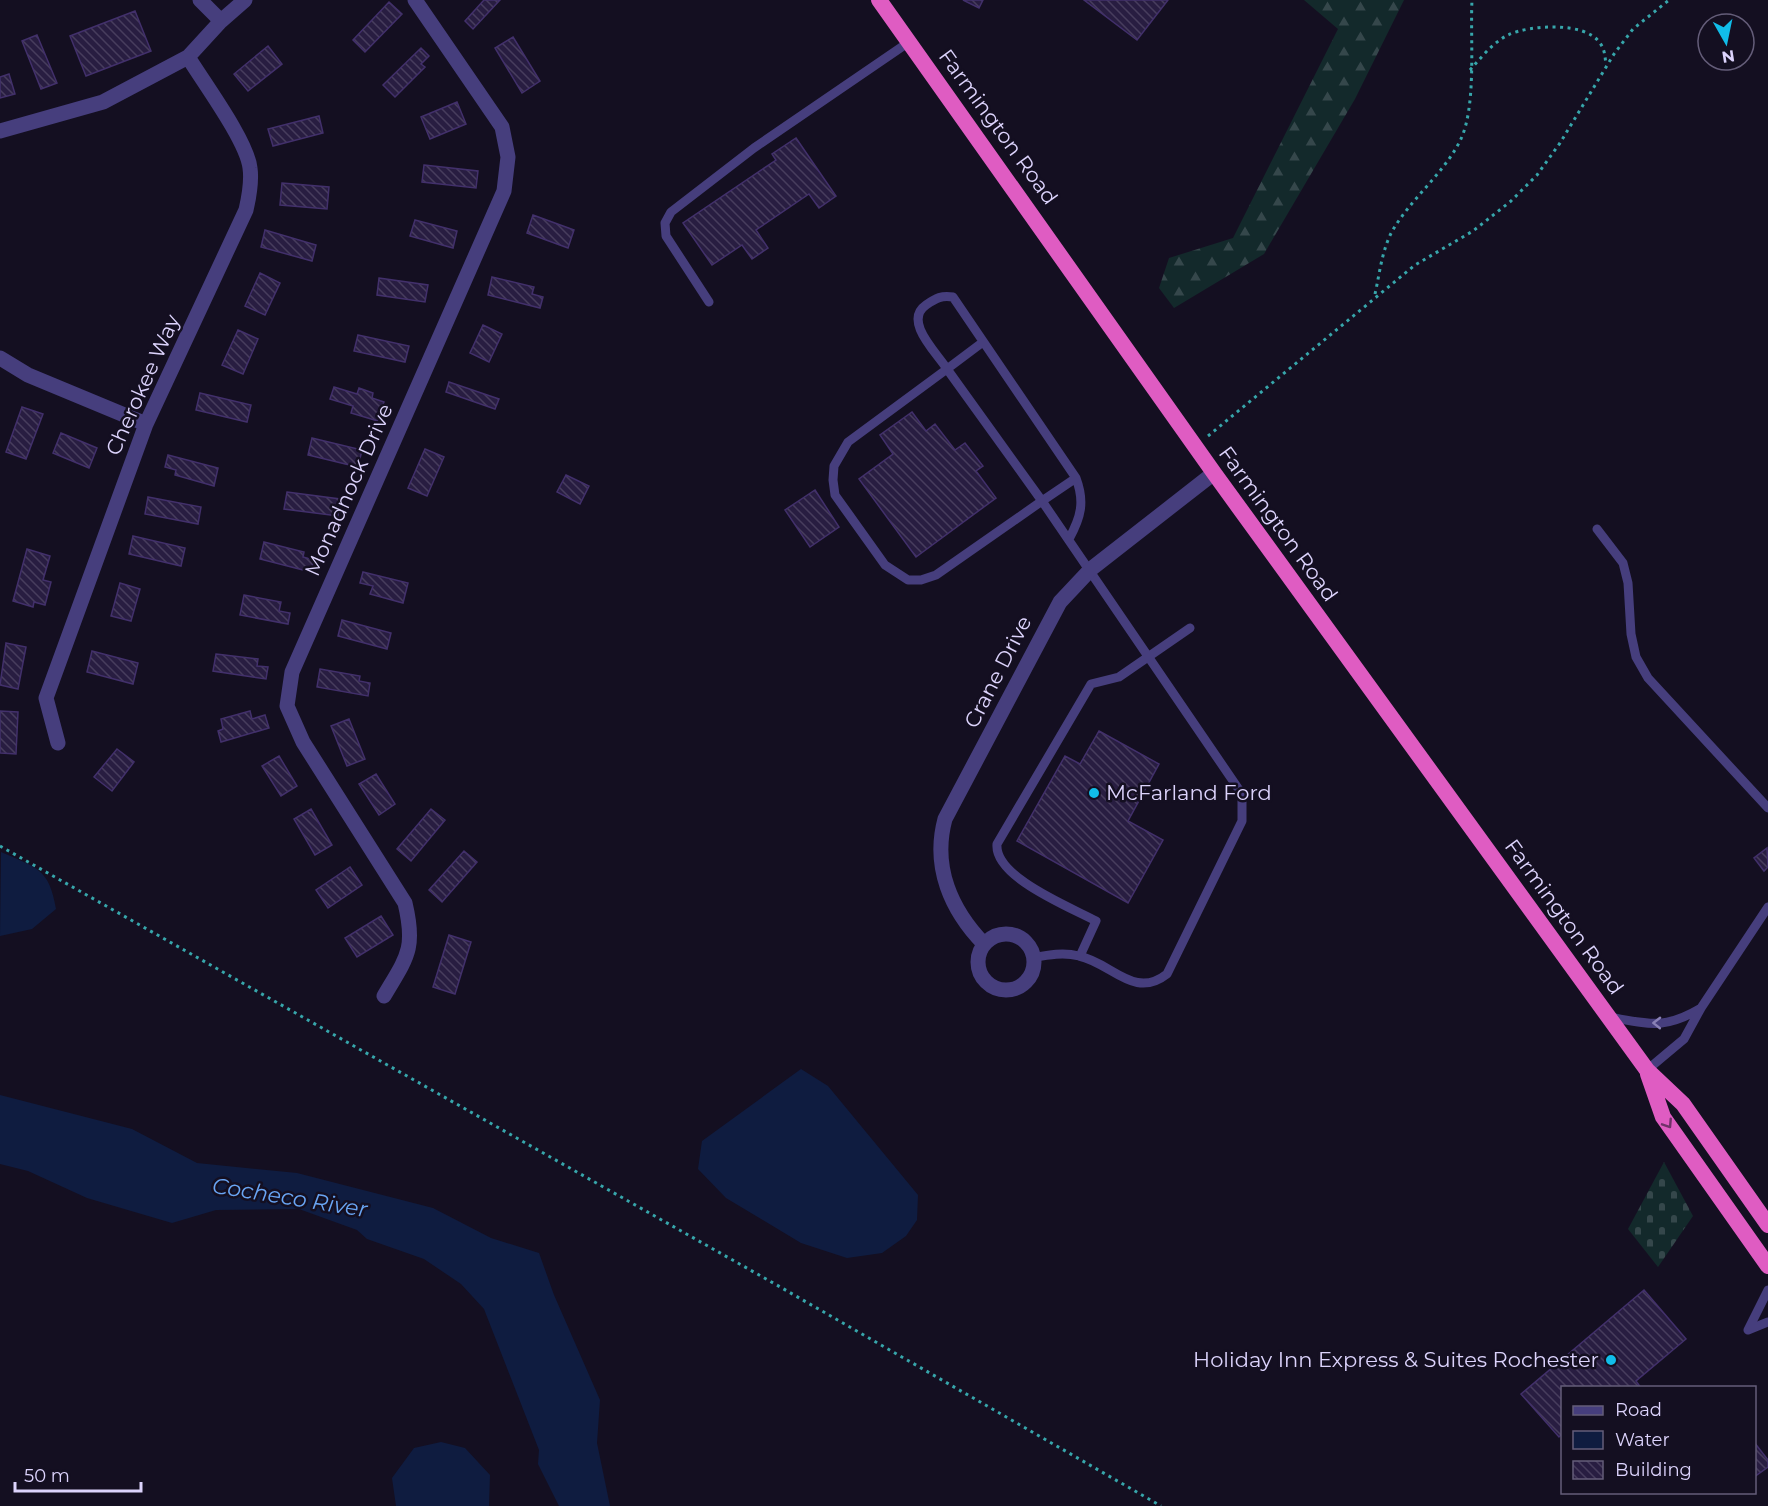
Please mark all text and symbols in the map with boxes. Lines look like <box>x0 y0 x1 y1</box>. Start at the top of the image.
north arrow <box>1696 12 1756 72</box>
street label: Farmington Road <box>934 44 1063 209</box>
text: N <box>1720 46 1736 67</box>
street label: Cherokee Way <box>100 310 185 459</box>
street label: Monadnock Drive <box>299 400 398 580</box>
street label: Farmington Road <box>1214 441 1343 606</box>
street label: Crane Drive <box>959 612 1036 732</box>
place label: McFarland Ford <box>1106 780 1272 805</box>
marker: McFarland Ford <box>1087 786 1101 800</box>
street label: Farmington Road <box>1500 834 1629 999</box>
one-way arrow <box>1652 1017 1661 1029</box>
one-way arrow <box>1661 1118 1673 1128</box>
water label: Cocheco River <box>210 1172 371 1223</box>
place label: Holiday Inn Express & Suites Rochester <box>1193 1347 1599 1372</box>
marker: Holiday Inn Express & Suites Rochester <box>1604 1353 1618 1367</box>
legend <box>1561 1386 1756 1494</box>
text: Road <box>1615 1399 1662 1421</box>
text: Water <box>1615 1429 1670 1451</box>
scale bar <box>15 1455 141 1493</box>
text: Building <box>1615 1459 1692 1481</box>
text: 50 m <box>24 1465 70 1487</box>

